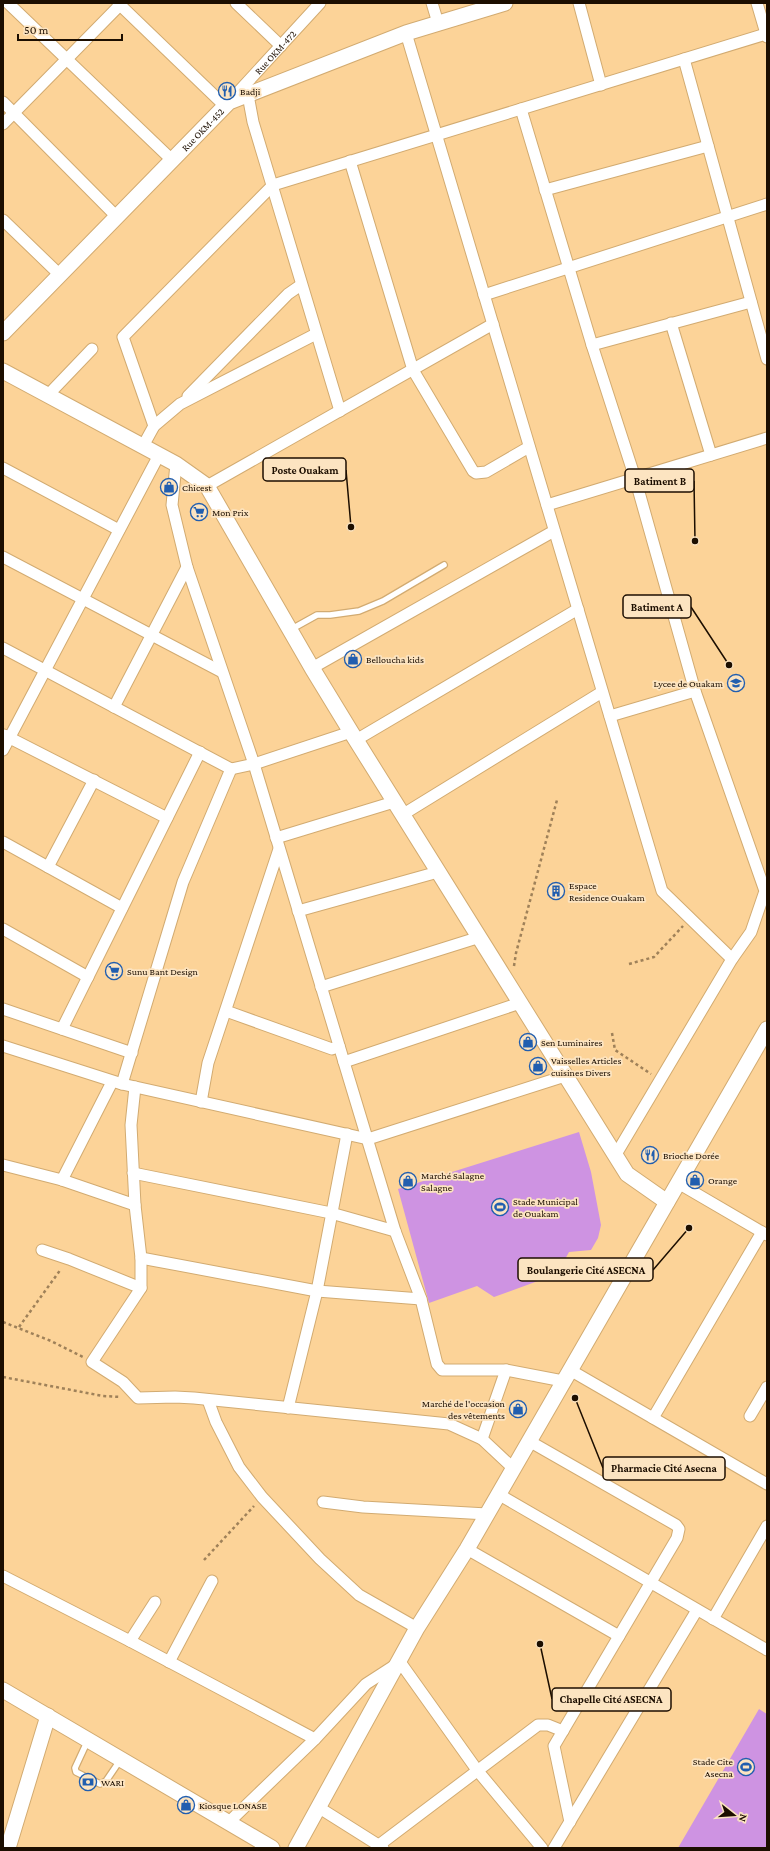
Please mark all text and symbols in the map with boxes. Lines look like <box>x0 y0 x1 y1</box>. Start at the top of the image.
scale bar <box>18 16 122 42</box>
text: 50 m <box>24 23 49 37</box>
street label: Rue OKM-472 <box>252 28 298 77</box>
restaurant icon: Badji <box>217 81 237 101</box>
place label: Badji <box>240 86 261 98</box>
street label: Rue OKM-452 <box>179 106 226 153</box>
callout: Poste Ouakam <box>263 458 346 481</box>
text: Poste Ouakam <box>272 464 339 476</box>
callout: Batiment B <box>625 469 694 492</box>
text: Batiment B <box>634 475 687 487</box>
shop icon: Chicest <box>159 477 179 497</box>
place label: Chicest <box>182 482 212 493</box>
supermarket icon: Mon Prix <box>189 502 209 522</box>
place label: Mon Prix <box>212 507 249 518</box>
callout: Batiment A <box>623 595 691 618</box>
text: Batiment A <box>631 601 684 613</box>
shop icon: Belloucha kids <box>343 649 363 669</box>
place label: Belloucha kids <box>366 654 424 665</box>
school or university icon: Lycee de Ouakam <box>726 673 746 693</box>
place label: Lycee de Ouakam <box>653 678 723 689</box>
place label: Espace Residence Ouakam <box>569 880 645 903</box>
building icon: Espace Residence Ouakam <box>546 881 566 901</box>
supermarket icon: Sunu Bant Design <box>104 961 124 981</box>
place label: Sunu Bant Design <box>127 966 199 977</box>
shop icon: Sen Luminaires <box>518 1032 538 1052</box>
place label: Sen Luminaires <box>541 1037 603 1048</box>
place label: Vaisselles Articles cuisines Divers <box>551 1055 621 1078</box>
shop icon: Vaisselles Articles cuisines Divers <box>528 1056 548 1076</box>
restaurant icon: Brioche Dorée <box>640 1145 660 1165</box>
place label: Brioche Dorée <box>663 1150 720 1161</box>
place label: Marché Salagne Salagne <box>421 1170 485 1193</box>
shop icon: Orange <box>685 1170 705 1190</box>
shop icon: Marché Salagne Salagne <box>398 1171 418 1191</box>
place label: Orange <box>708 1175 738 1186</box>
place label: Stade Municipal de Ouakam <box>513 1196 578 1219</box>
sports icon: Stade Municipal de Ouakam <box>490 1197 510 1217</box>
callout: Boulangerie Cité ASECNA <box>518 1258 653 1281</box>
text: Boulangerie Cité ASECNA <box>527 1264 646 1276</box>
place label: Marché de l'occasion des vêtements <box>422 1398 506 1421</box>
shop icon: Marché de l'occasion des vêtements <box>508 1399 528 1419</box>
callout: Pharmacie Cité Asecna <box>603 1457 725 1480</box>
text: Pharmacie Cité Asecna <box>611 1462 718 1474</box>
callout: Chapelle Cité ASECNA <box>552 1688 671 1711</box>
text: Chapelle Cité ASECNA <box>560 1693 663 1705</box>
place label: Stade Cite Asecna <box>693 1756 734 1779</box>
sports icon: Stade Cite Asecna <box>736 1757 756 1777</box>
bank icon: WARI <box>78 1772 98 1792</box>
place label: WARI <box>101 1777 124 1788</box>
shop icon: Kiosque LONASE <box>176 1795 196 1815</box>
north arrow <box>714 1795 754 1835</box>
place label: Kiosque LONASE <box>199 1800 267 1811</box>
text: N <box>737 1813 750 1824</box>

